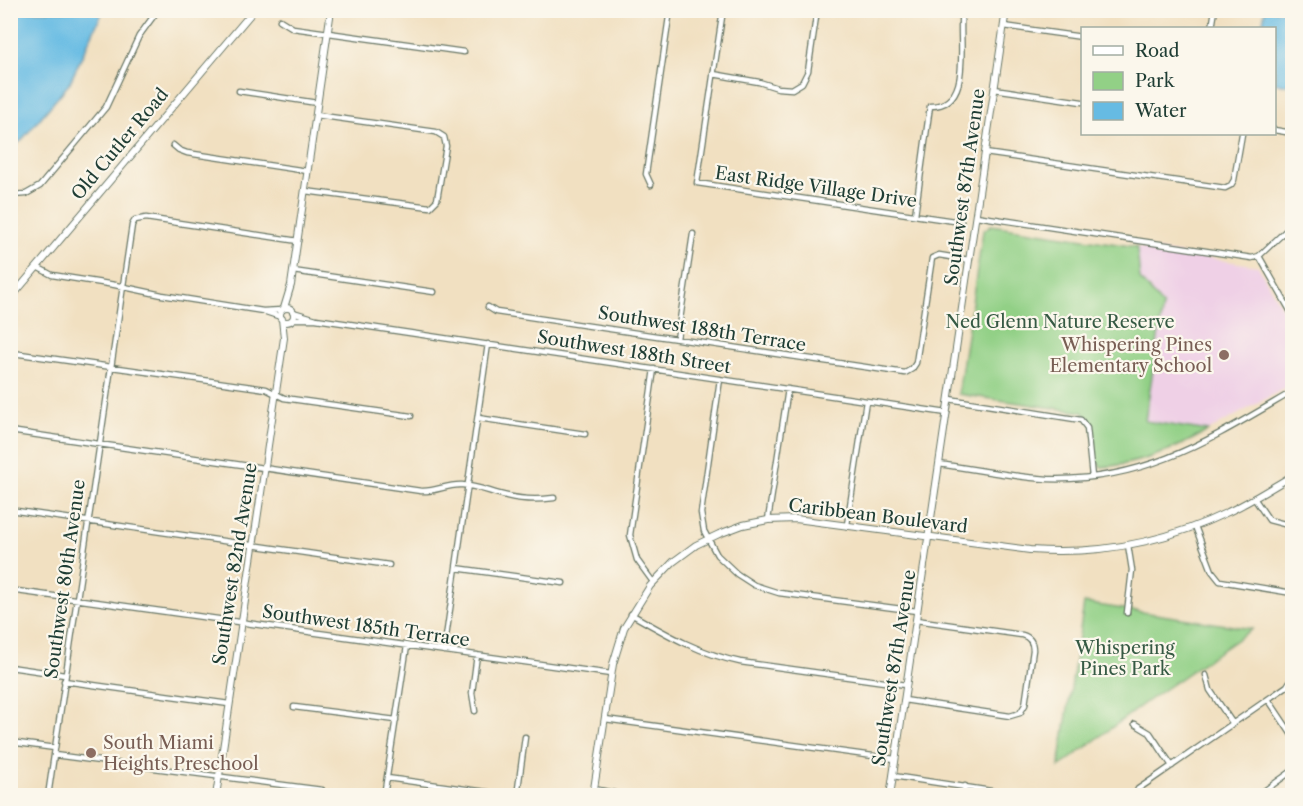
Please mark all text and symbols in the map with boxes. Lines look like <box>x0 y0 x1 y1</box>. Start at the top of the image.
legend <box>1081 27 1276 135</box>
text: Road <box>1135 40 1180 62</box>
text: Park <box>1135 70 1176 92</box>
street label: Old Cutler Road <box>67 84 173 204</box>
street label: Southwest 87th Avenue <box>940 87 990 287</box>
text: Water <box>1134 100 1187 122</box>
street label: East Ridge Village Drive <box>714 162 918 212</box>
street label: Southwest 188th Terrace <box>596 302 808 356</box>
park label: Ned Glenn Nature Reserve <box>945 311 1175 333</box>
street label: Southwest 188th Street <box>536 326 733 378</box>
place label: Whispering Pines Elementary School <box>1049 334 1212 377</box>
marker: Whispering Pines Elementary School <box>1217 348 1231 362</box>
street label: Southwest 82nd Avenue <box>208 461 262 667</box>
street label: Southwest 80th Avenue <box>40 478 90 680</box>
street label: Caribbean Boulevard <box>787 494 969 538</box>
street label: Southwest 87th Avenue <box>868 568 920 768</box>
street label: Southwest 185th Terrace <box>261 601 471 651</box>
park label: Whispering Pines Park <box>1074 637 1175 680</box>
place label: South Miami Heights Preschool <box>103 732 259 775</box>
marker: South Miami Heights Preschool <box>84 746 98 760</box>

